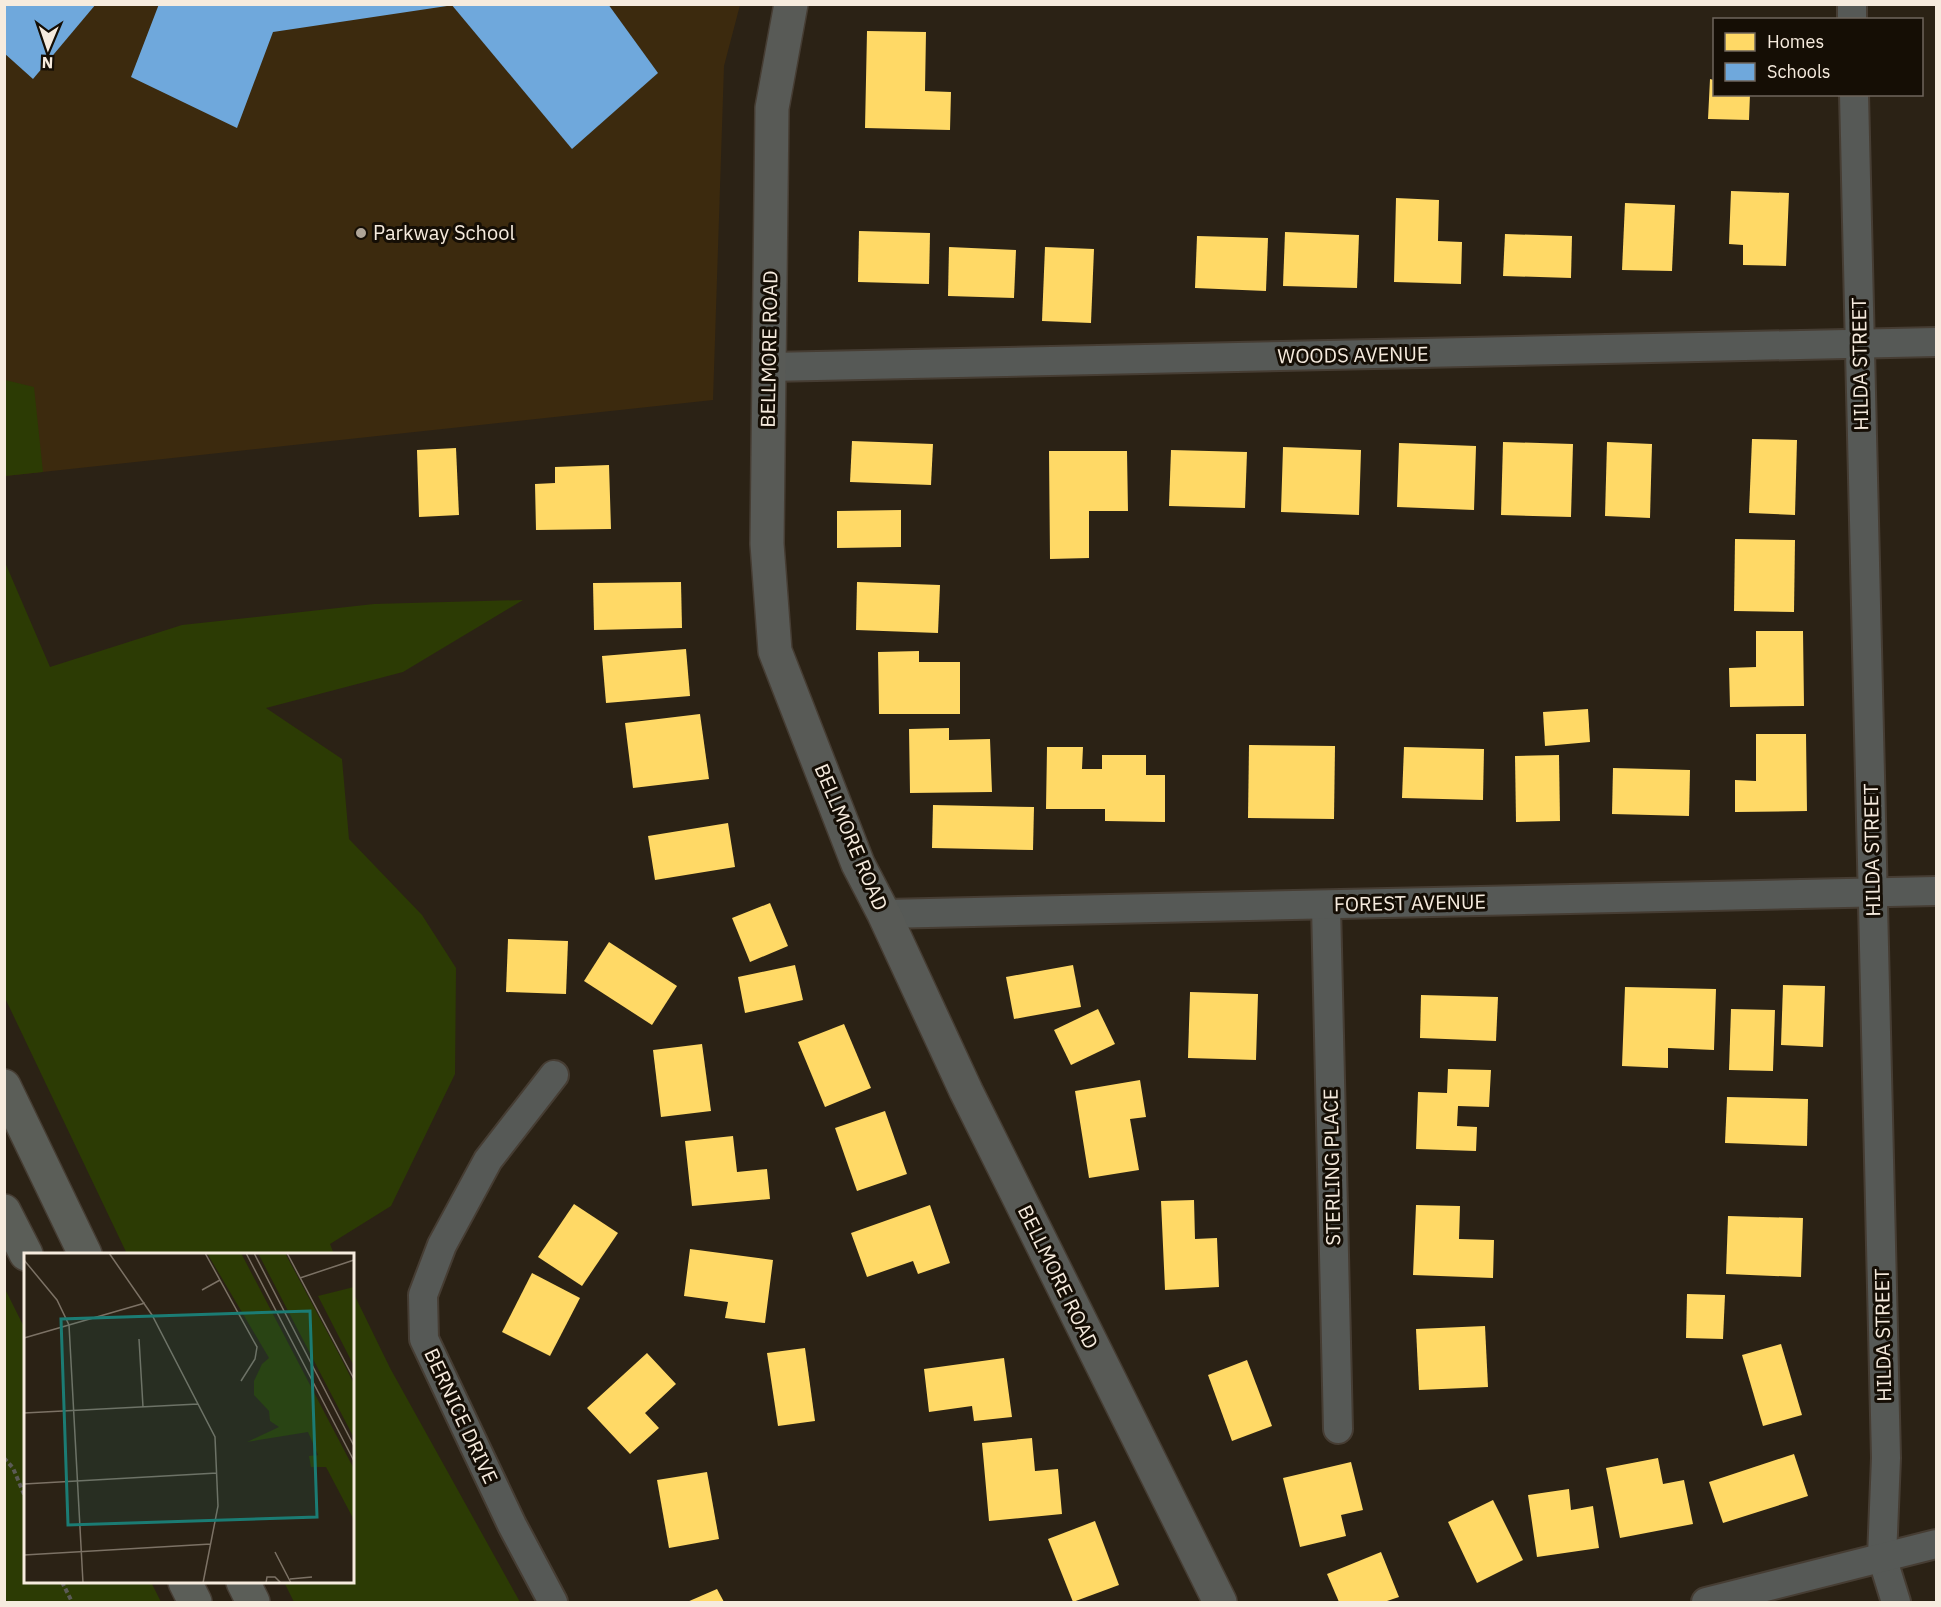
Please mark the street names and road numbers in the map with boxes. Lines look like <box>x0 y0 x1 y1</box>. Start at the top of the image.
street label: BELLMORE ROAD <box>754 270 783 428</box>
street label: HILDA STREET <box>1845 297 1874 431</box>
street label: WOODS AVENUE <box>1277 340 1429 369</box>
street label: BELLMORE ROAD <box>808 759 895 914</box>
street label: HILDA STREET <box>1857 783 1886 917</box>
street label: FOREST AVENUE <box>1334 888 1486 917</box>
street label: STERLING PLACE <box>1317 1088 1346 1246</box>
street label: BELLMORE ROAD <box>1012 1200 1105 1353</box>
street label: HILDA STREET <box>1868 1268 1897 1402</box>
street label: BERNICE DRIVE <box>418 1344 505 1488</box>

